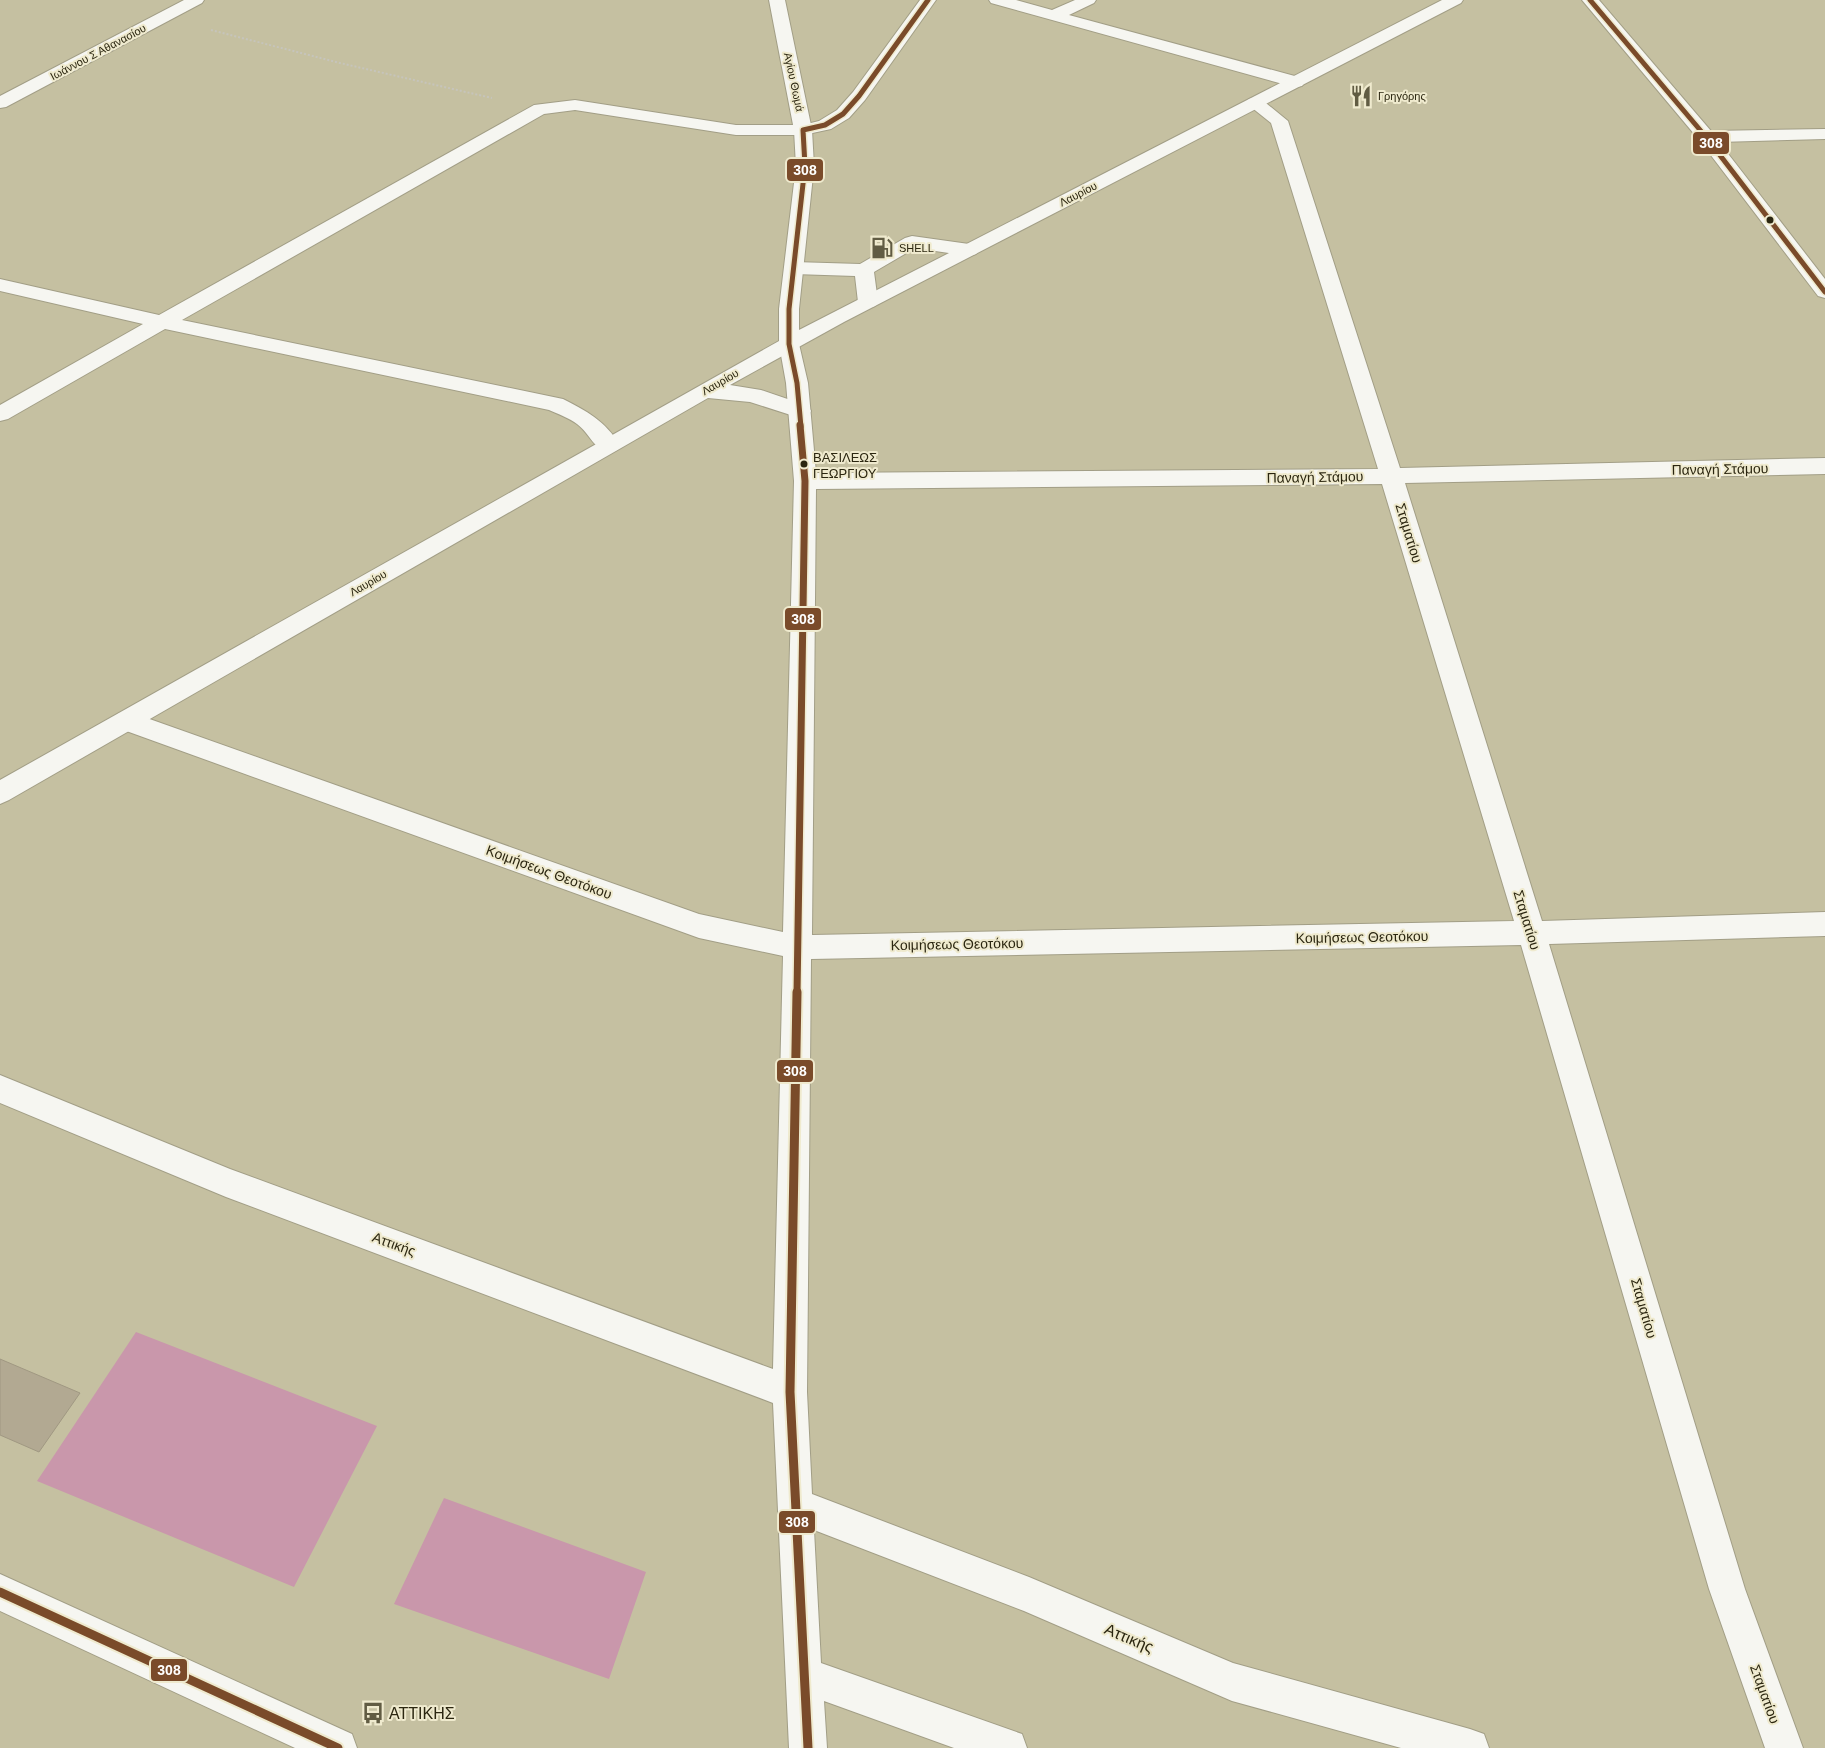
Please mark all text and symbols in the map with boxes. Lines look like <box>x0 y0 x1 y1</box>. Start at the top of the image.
street label: Ιωάννου Σ Αθανασίου <box>48 22 148 82</box>
street label: Αγίου Θωμά <box>782 51 806 113</box>
restaurant icon: Γρηγόρης <box>1348 83 1374 109</box>
place label: Γρηγόρης <box>1378 90 1426 102</box>
line badge: 308 <box>1692 131 1730 155</box>
text: 308 <box>1699 135 1723 151</box>
line badge: 308 <box>786 158 824 182</box>
text: 308 <box>793 162 817 178</box>
street label: Λαυρίου <box>1057 179 1099 209</box>
unlabelled marker <box>1765 215 1775 225</box>
fuel station icon: SHELL <box>869 235 895 261</box>
place label: SHELL <box>899 242 934 254</box>
street label: Λαυρίου <box>699 367 741 397</box>
place label: ΒΑΣΙΛΕΩΣ ΓΕΩΡΓΙΟΥ <box>813 450 877 481</box>
marker: ΒΑΣΙΛΕΩΣ ΓΕΩΡΓΙΟΥ <box>799 459 809 469</box>
street label: Παναγή Στάμου <box>1671 460 1769 478</box>
street label: Παναγή Στάμου <box>1266 468 1364 486</box>
street label: Σταματίου <box>1392 501 1426 565</box>
street label: Λαυρίου <box>347 568 389 598</box>
line badge: 308 <box>784 607 822 631</box>
text: 308 <box>791 611 815 627</box>
street label: Κοιμήσεως Θεοτόκου <box>484 842 614 902</box>
street label: Σταματίου <box>1510 888 1544 952</box>
street label: Κοιμήσεως Θεοτόκου <box>1296 928 1428 946</box>
street label: Κοιμήσεως Θεοτόκου <box>891 935 1023 953</box>
line badge: 308 <box>776 1059 814 1083</box>
text: 308 <box>783 1063 807 1079</box>
street label: Αττικής <box>370 1229 418 1259</box>
street label: Σταματίου <box>1628 1276 1660 1340</box>
line badge: 308 <box>778 1510 816 1534</box>
text: 308 <box>785 1514 809 1530</box>
street label: Αττικής <box>1102 1620 1156 1656</box>
line badge: 308 <box>150 1658 188 1682</box>
text: 308 <box>157 1662 181 1678</box>
street label: Σταματίου <box>1747 1662 1783 1726</box>
bus stop icon: ΑΤΤΙΚΗΣ <box>360 1700 386 1726</box>
place label: ΑΤΤΙΚΗΣ <box>389 1705 455 1722</box>

